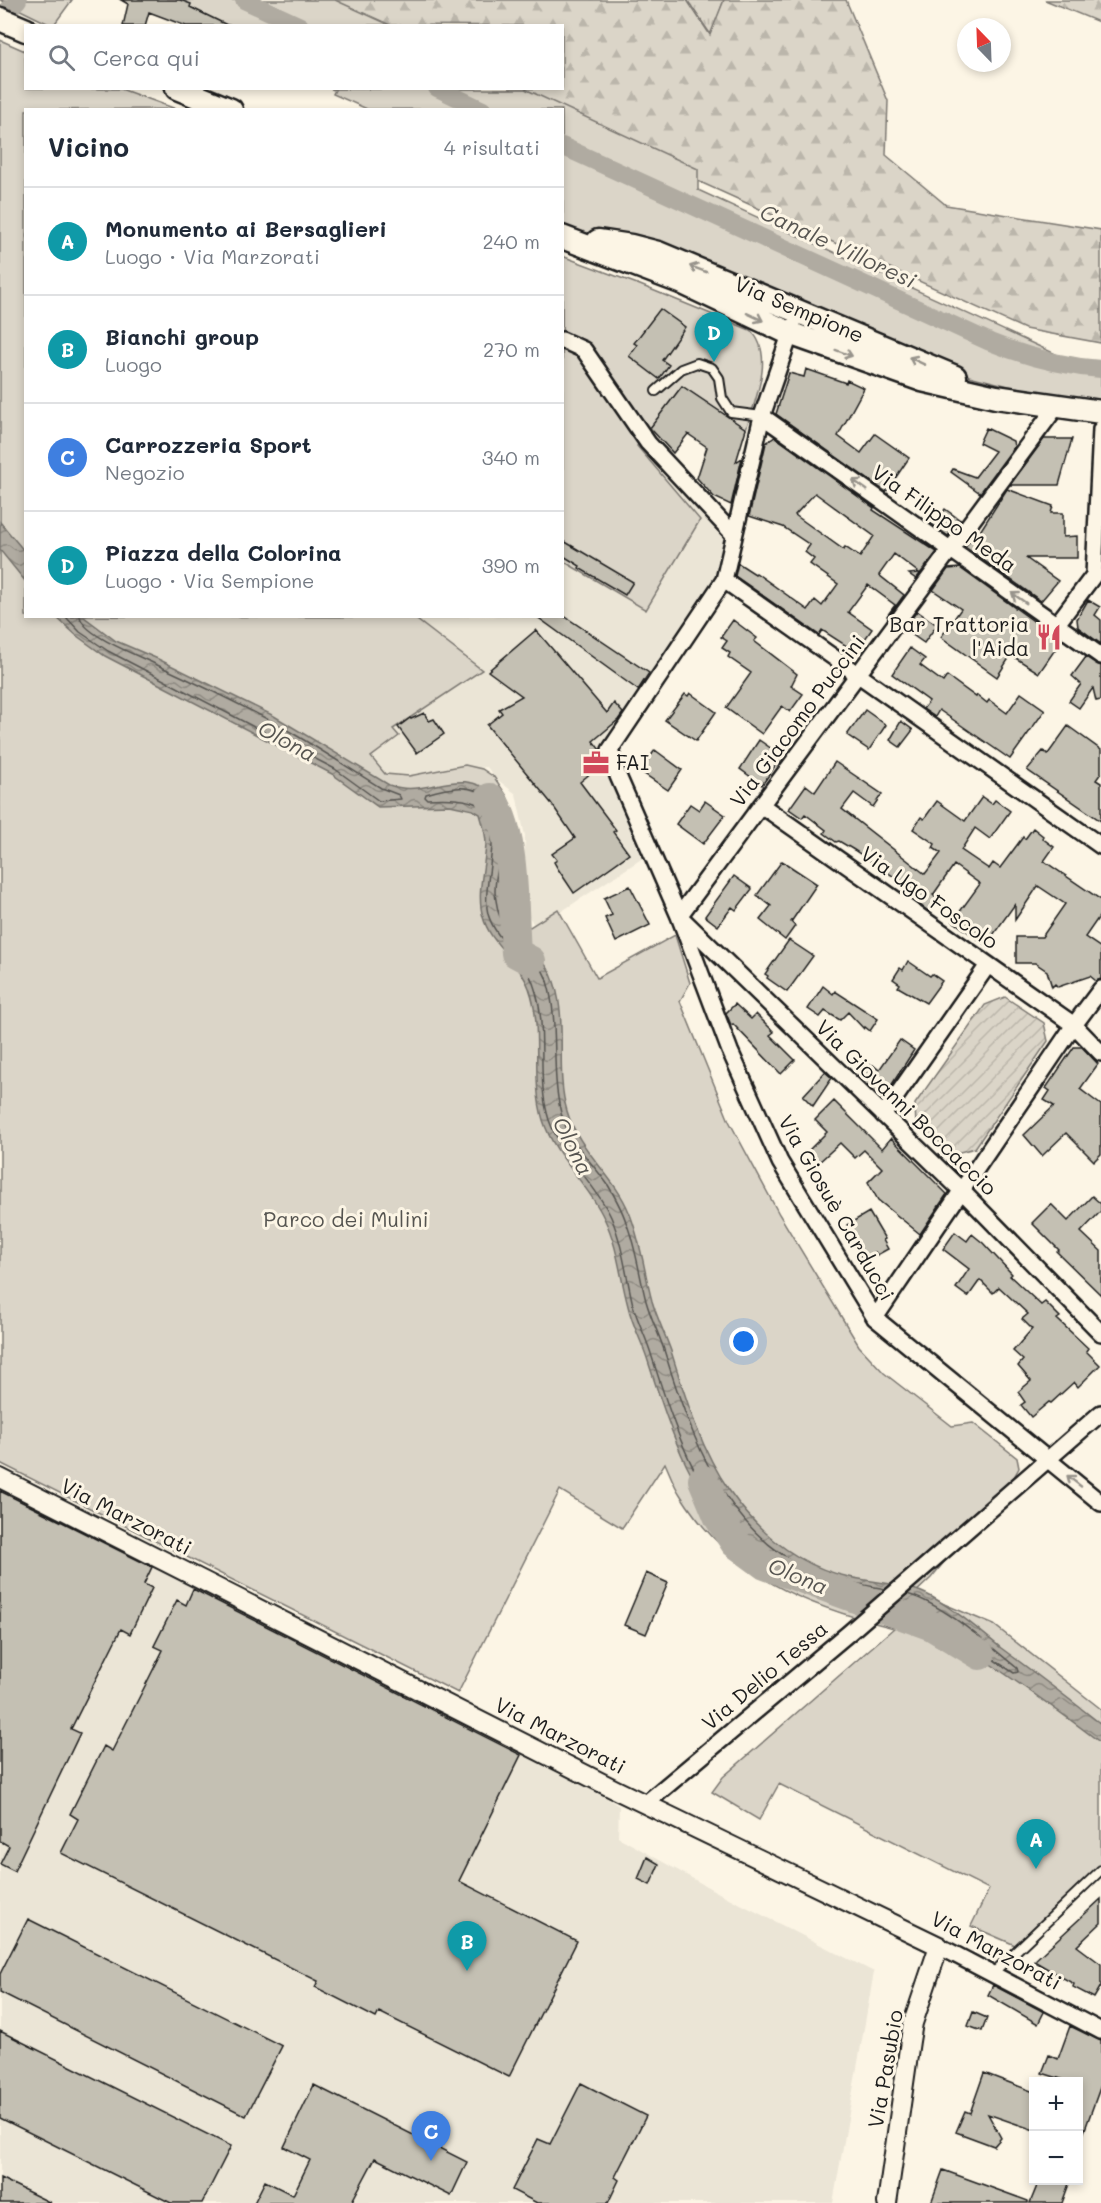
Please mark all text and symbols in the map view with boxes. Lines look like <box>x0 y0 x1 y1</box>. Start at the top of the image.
north arrow <box>957 18 1011 72</box>
search box <box>24 24 564 90</box>
icon: search <box>45 41 78 74</box>
text: Cerca qui <box>93 43 200 72</box>
text: Vicino <box>48 130 129 164</box>
text: 4 risultati <box>444 134 540 160</box>
water label: Canale Villoresi <box>755 197 921 295</box>
text: Monumento ai Bersaglieri <box>105 214 387 243</box>
text: A <box>61 228 74 254</box>
text: 240 m <box>482 228 540 254</box>
text: Luogo · Via Marzorati <box>105 243 320 269</box>
one-way arrow <box>690 263 708 274</box>
street label: Via Sempione <box>731 269 868 348</box>
pin: D <box>694 312 734 362</box>
one-way arrow <box>746 312 764 324</box>
text: Bianchi group <box>105 322 259 351</box>
text: B <box>61 336 74 362</box>
text: 270 m <box>483 336 540 362</box>
one-way arrow <box>834 349 853 360</box>
text: Luogo <box>105 351 162 377</box>
one-way arrow <box>908 354 926 366</box>
text: Carrozzeria Sport <box>105 430 312 459</box>
text: C <box>60 444 75 470</box>
text: 340 m <box>482 444 540 470</box>
street label: Via Filippo Meda <box>867 458 1023 578</box>
text: Negozio <box>105 459 185 485</box>
one-way arrow <box>852 479 868 491</box>
text: Piazza della Colorina <box>105 538 342 567</box>
text: D <box>60 552 75 578</box>
text: 390 m <box>482 552 540 578</box>
text: Luogo · Via Sempione <box>105 567 315 593</box>
one-way arrow <box>1011 591 1028 603</box>
place label: Bar Trattoria l'Aida <box>889 610 1029 661</box>
restaurant icon: Bar Trattoria l'Aida <box>1034 622 1064 652</box>
street label: Via Giacomo Puccini <box>723 629 870 812</box>
water label: Olona <box>253 713 321 768</box>
office icon: FAI <box>581 748 611 778</box>
place label: FAI <box>616 748 649 775</box>
street label: Via Ugo Foscolo <box>856 839 1004 954</box>
street label: Via Giovanni Boccaccio <box>811 1013 1003 1201</box>
street label: Via Giosuè Carducci <box>773 1110 902 1305</box>
water label: Olona <box>546 1112 600 1180</box>
park label: Parco dei Mulini <box>263 1205 429 1232</box>
your location <box>729 1327 758 1356</box>
street label: Via Marzorati <box>57 1471 197 1560</box>
one-way arrow <box>1066 1475 1082 1488</box>
water label: Olona <box>764 1550 832 1601</box>
street label: Via Delio Tessa <box>696 1614 833 1735</box>
street label: Via Marzorati <box>491 1690 631 1779</box>
pin: A <box>1016 1820 1056 1869</box>
street label: Via Marzorati <box>927 1904 1066 1995</box>
pin: B <box>448 1922 486 1971</box>
street label: Via Pasubio <box>861 2007 908 2130</box>
map controls <box>1029 2077 1083 2185</box>
button: + <box>1029 2077 1083 2131</box>
pin: C <box>412 2112 450 2161</box>
button: − <box>1029 2131 1083 2185</box>

